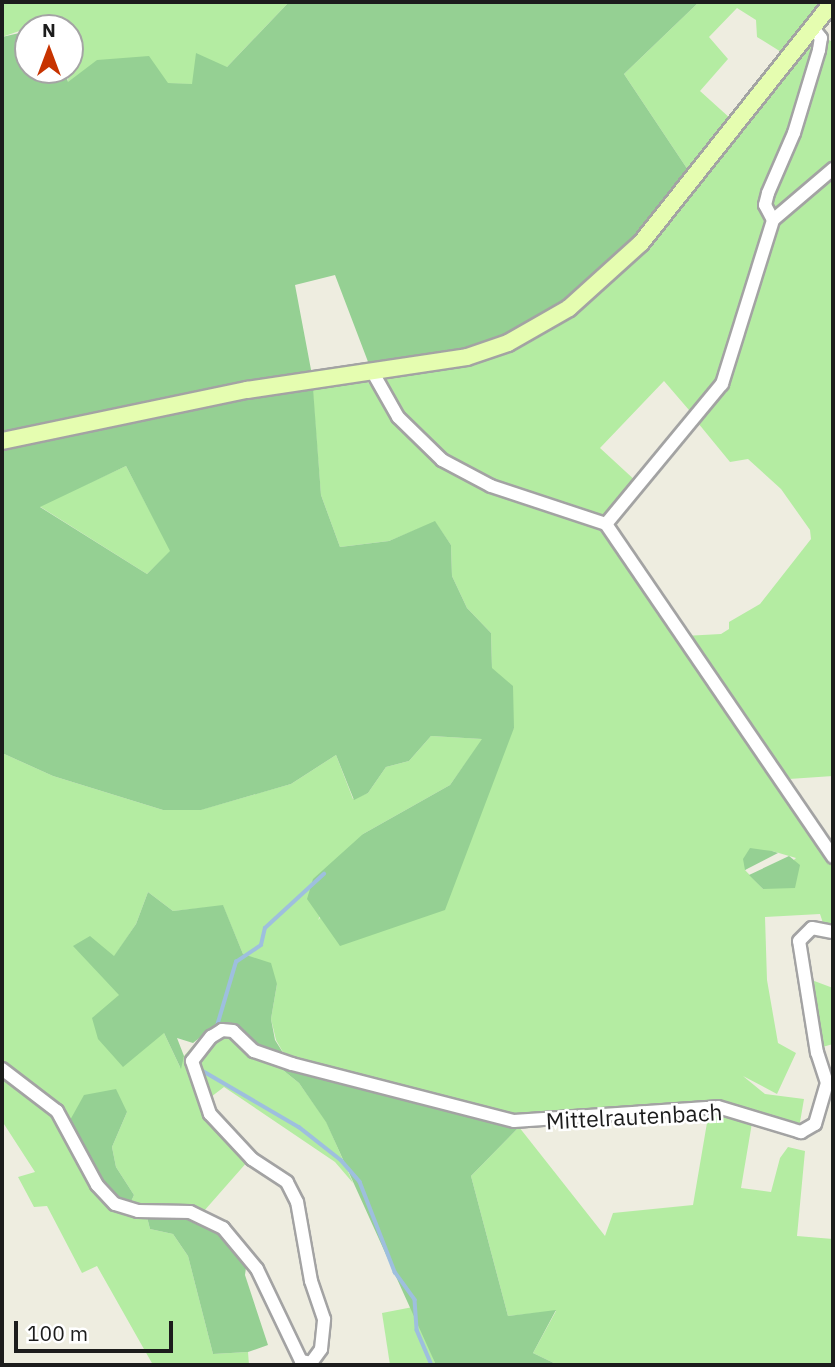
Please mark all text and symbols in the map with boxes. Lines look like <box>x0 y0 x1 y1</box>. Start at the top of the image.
north arrow <box>14 14 84 84</box>
text: N <box>42 18 56 42</box>
street label: Mittelrautenbach <box>545 1098 723 1134</box>
scale bar <box>18 1308 177 1352</box>
text: 100 m <box>27 1319 88 1347</box>

